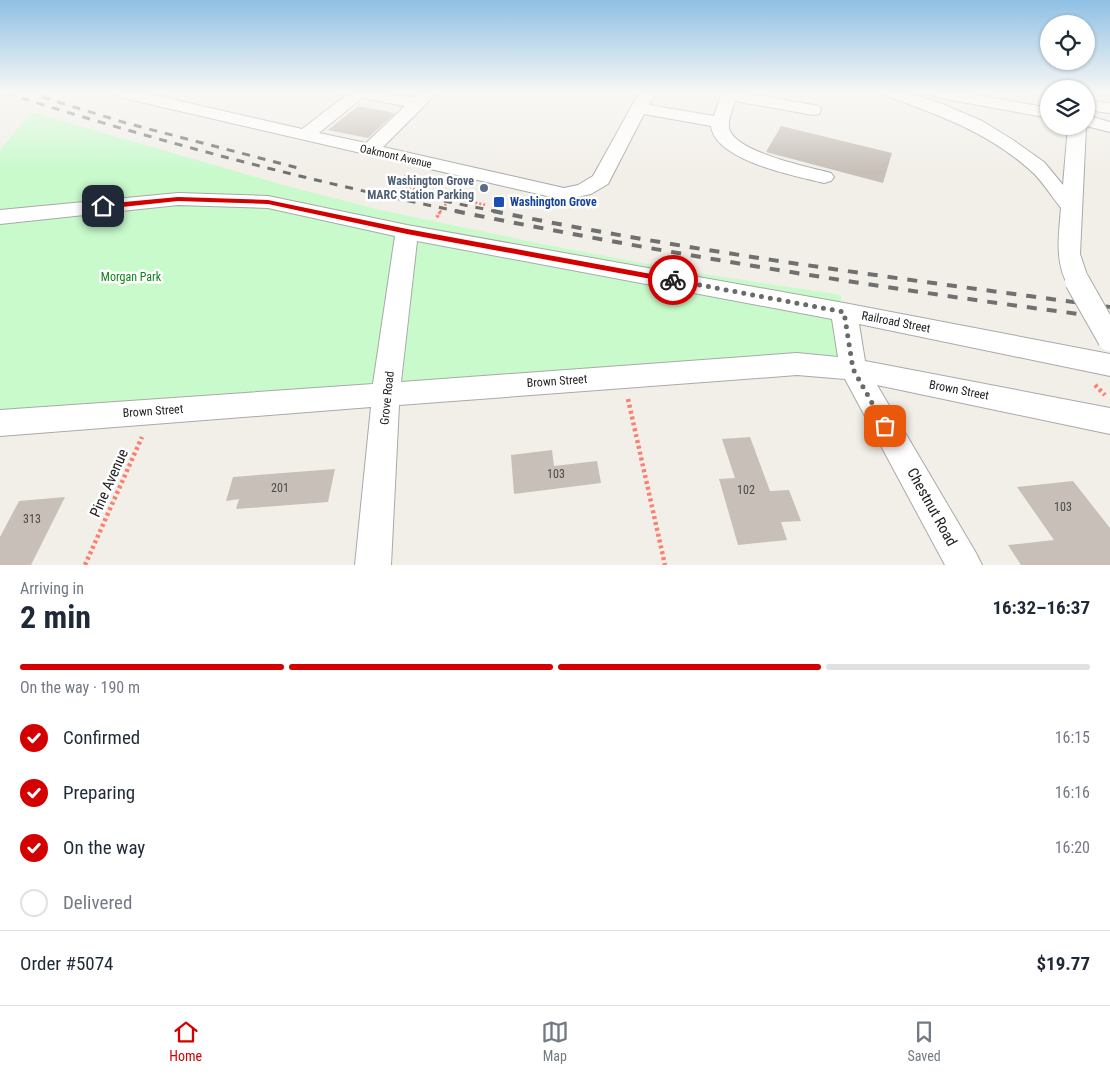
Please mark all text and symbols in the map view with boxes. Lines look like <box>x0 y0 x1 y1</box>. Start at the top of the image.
map controls <box>1040 15 1095 135</box>
button: locate <box>1040 15 1095 70</box>
button: layers <box>1040 80 1095 135</box>
street label: Oakmont Avenue <box>359 142 433 171</box>
place label: Washington Grove MARC Station Parking <box>367 174 474 202</box>
marker: Washington Grove MARC Station Parking <box>478 182 490 194</box>
pin <box>82 185 124 227</box>
icon: home <box>89 192 117 220</box>
marker: Washington Grove <box>492 195 506 209</box>
place label: Washington Grove <box>510 195 597 209</box>
courier <box>648 255 698 305</box>
icon: bike <box>659 266 687 294</box>
park label: Morgan Park <box>101 270 162 284</box>
street label: Railroad Street <box>860 308 932 336</box>
street label: Grove Road <box>377 370 397 426</box>
street label: Brown Street <box>526 372 588 390</box>
street label: Brown Street <box>928 377 991 403</box>
street label: Brown Street <box>122 402 184 420</box>
pin <box>864 405 906 447</box>
icon: bag <box>871 412 899 440</box>
street label: Pine Avenue <box>86 446 132 520</box>
street label: Chestnut Road <box>903 465 961 549</box>
house number: 103 <box>547 467 565 481</box>
house number: 201 <box>271 481 289 495</box>
house number: 102 <box>737 483 755 497</box>
house number: 103 <box>1054 500 1072 514</box>
house number: 313 <box>23 512 41 526</box>
text: Arriving in <box>20 579 84 598</box>
text: 16:32–16:37 <box>992 596 1090 619</box>
text: 2 min <box>20 598 91 636</box>
text: On the way · 190 m <box>20 678 140 697</box>
icon: check <box>20 724 48 752</box>
text: Confirmed <box>63 726 140 749</box>
text: 16:15 <box>1055 728 1090 747</box>
icon: check <box>20 779 48 807</box>
text: Preparing <box>63 781 135 804</box>
text: 16:16 <box>1055 783 1090 802</box>
icon: check <box>20 834 48 862</box>
text: On the way <box>63 836 145 859</box>
text: 16:20 <box>1055 838 1090 857</box>
text: Delivered <box>63 891 132 914</box>
text: Order #5074 <box>20 952 113 975</box>
text: $19.77 <box>1036 952 1090 975</box>
tab: Home <box>169 1018 202 1064</box>
tab: Map <box>541 1018 569 1064</box>
tab: Saved <box>907 1018 941 1064</box>

